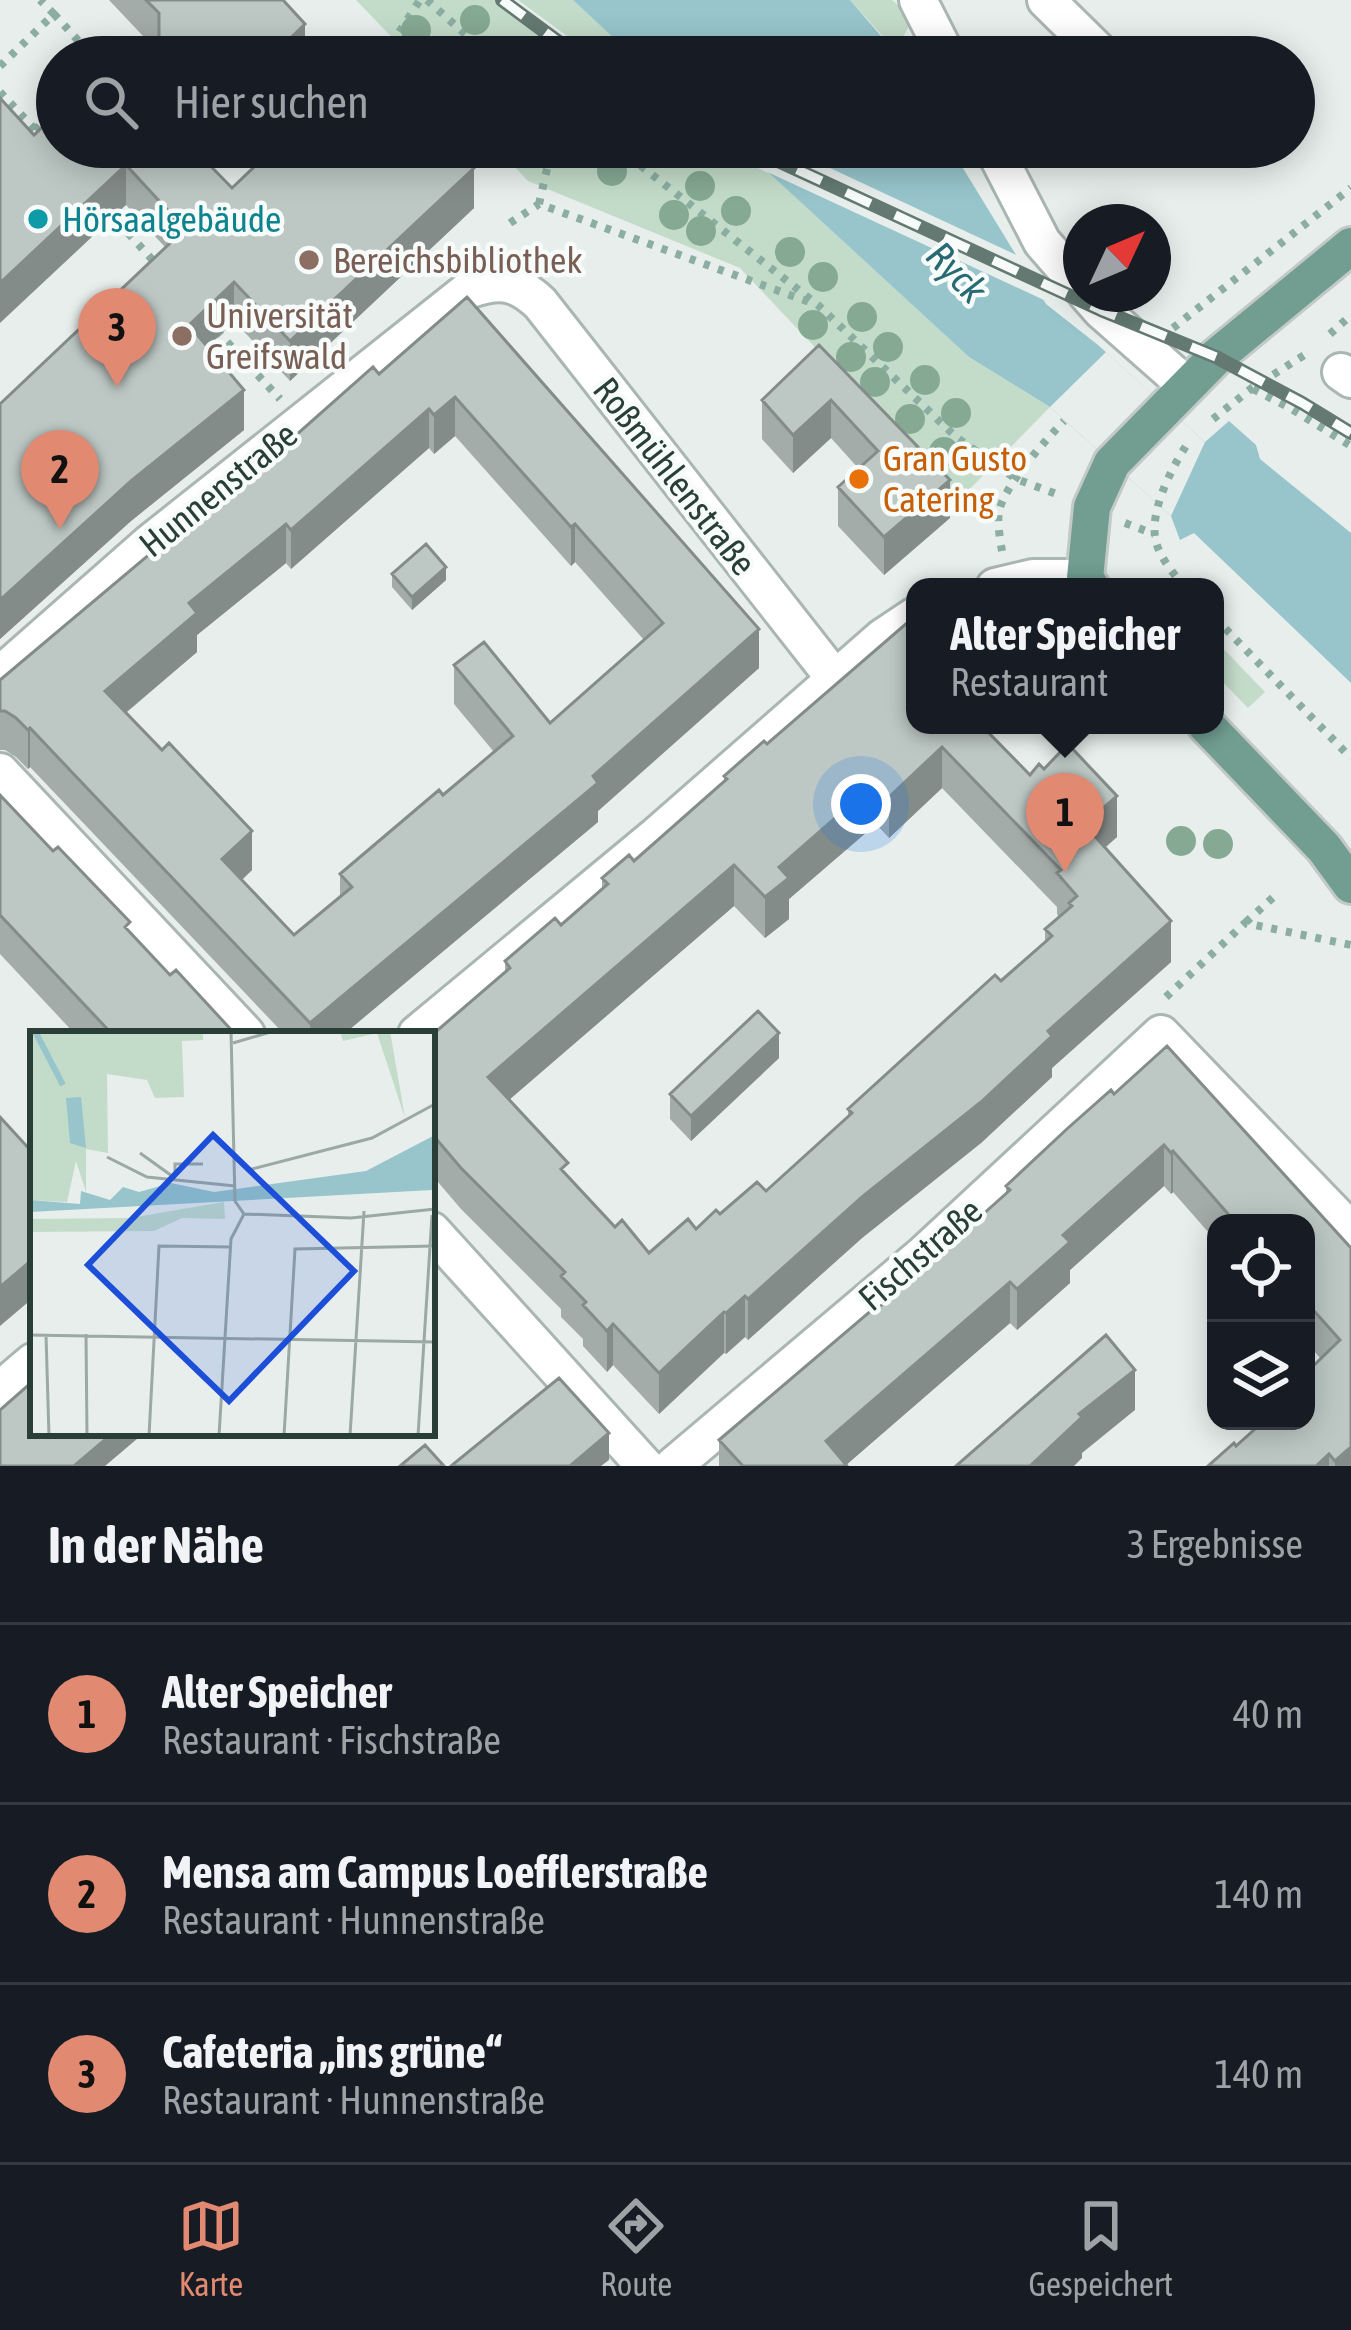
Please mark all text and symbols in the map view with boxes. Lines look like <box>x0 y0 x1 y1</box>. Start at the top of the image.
search box <box>36 36 1315 168</box>
icon: search <box>78 69 144 135</box>
text: Hier suchen <box>174 76 369 128</box>
place label: Hörsaalgebäude <box>62 198 281 240</box>
north arrow <box>1063 204 1171 312</box>
marker: Hörsaalgebäude <box>25 206 51 232</box>
water label: Ryck <box>918 233 997 312</box>
place label: Bereichsbibliothek <box>333 239 582 281</box>
marker: Bereichsbibliothek <box>296 247 322 273</box>
pin: 3 <box>78 288 156 387</box>
place label: Universität Greifswald <box>206 294 353 377</box>
marker: Universität Greifswald <box>169 323 195 349</box>
street label: Roßmühlenstraße <box>585 369 765 583</box>
street label: Hunnenstraße <box>131 413 305 565</box>
pin: 2 <box>21 430 99 529</box>
place label: Gran Gusto Catering <box>883 437 1027 520</box>
marker: Gran Gusto Catering <box>846 466 872 492</box>
popup <box>906 578 1224 734</box>
text: Alter Speicher <box>950 608 1180 660</box>
text: Restaurant <box>950 660 1108 704</box>
pin: 1 <box>1026 773 1104 872</box>
your location <box>831 774 891 834</box>
inset map <box>30 1031 435 1436</box>
street label: Fischstraße <box>850 1189 990 1319</box>
map controls <box>1207 1214 1315 1430</box>
button: locate <box>1207 1214 1315 1322</box>
button: layers <box>1207 1322 1315 1430</box>
text: In der Nähe <box>48 1515 264 1574</box>
text: 3 Ergebnisse <box>1127 1522 1303 1566</box>
text: Alter Speicher <box>162 1666 392 1718</box>
text: 1 <box>78 1692 96 1736</box>
text: 40 m <box>1233 1692 1303 1736</box>
text: Restaurant · Fischstraße <box>162 1718 501 1762</box>
text: Mensa am Campus Loefflerstraße <box>162 1846 708 1898</box>
text: 2 <box>78 1872 96 1916</box>
text: 140 m <box>1215 1872 1303 1916</box>
text: Restaurant · Hunnenstraße <box>162 1898 545 1942</box>
text: Cafeteria „ins grüne“ <box>162 2026 502 2078</box>
text: 3 <box>78 2052 96 2096</box>
text: 140 m <box>1215 2052 1303 2096</box>
text: Restaurant · Hunnenstraße <box>162 2078 545 2122</box>
tab: Karte <box>178 2193 244 2303</box>
tab: Route <box>600 2193 672 2303</box>
tab: Gespeichert <box>1028 2193 1173 2303</box>

